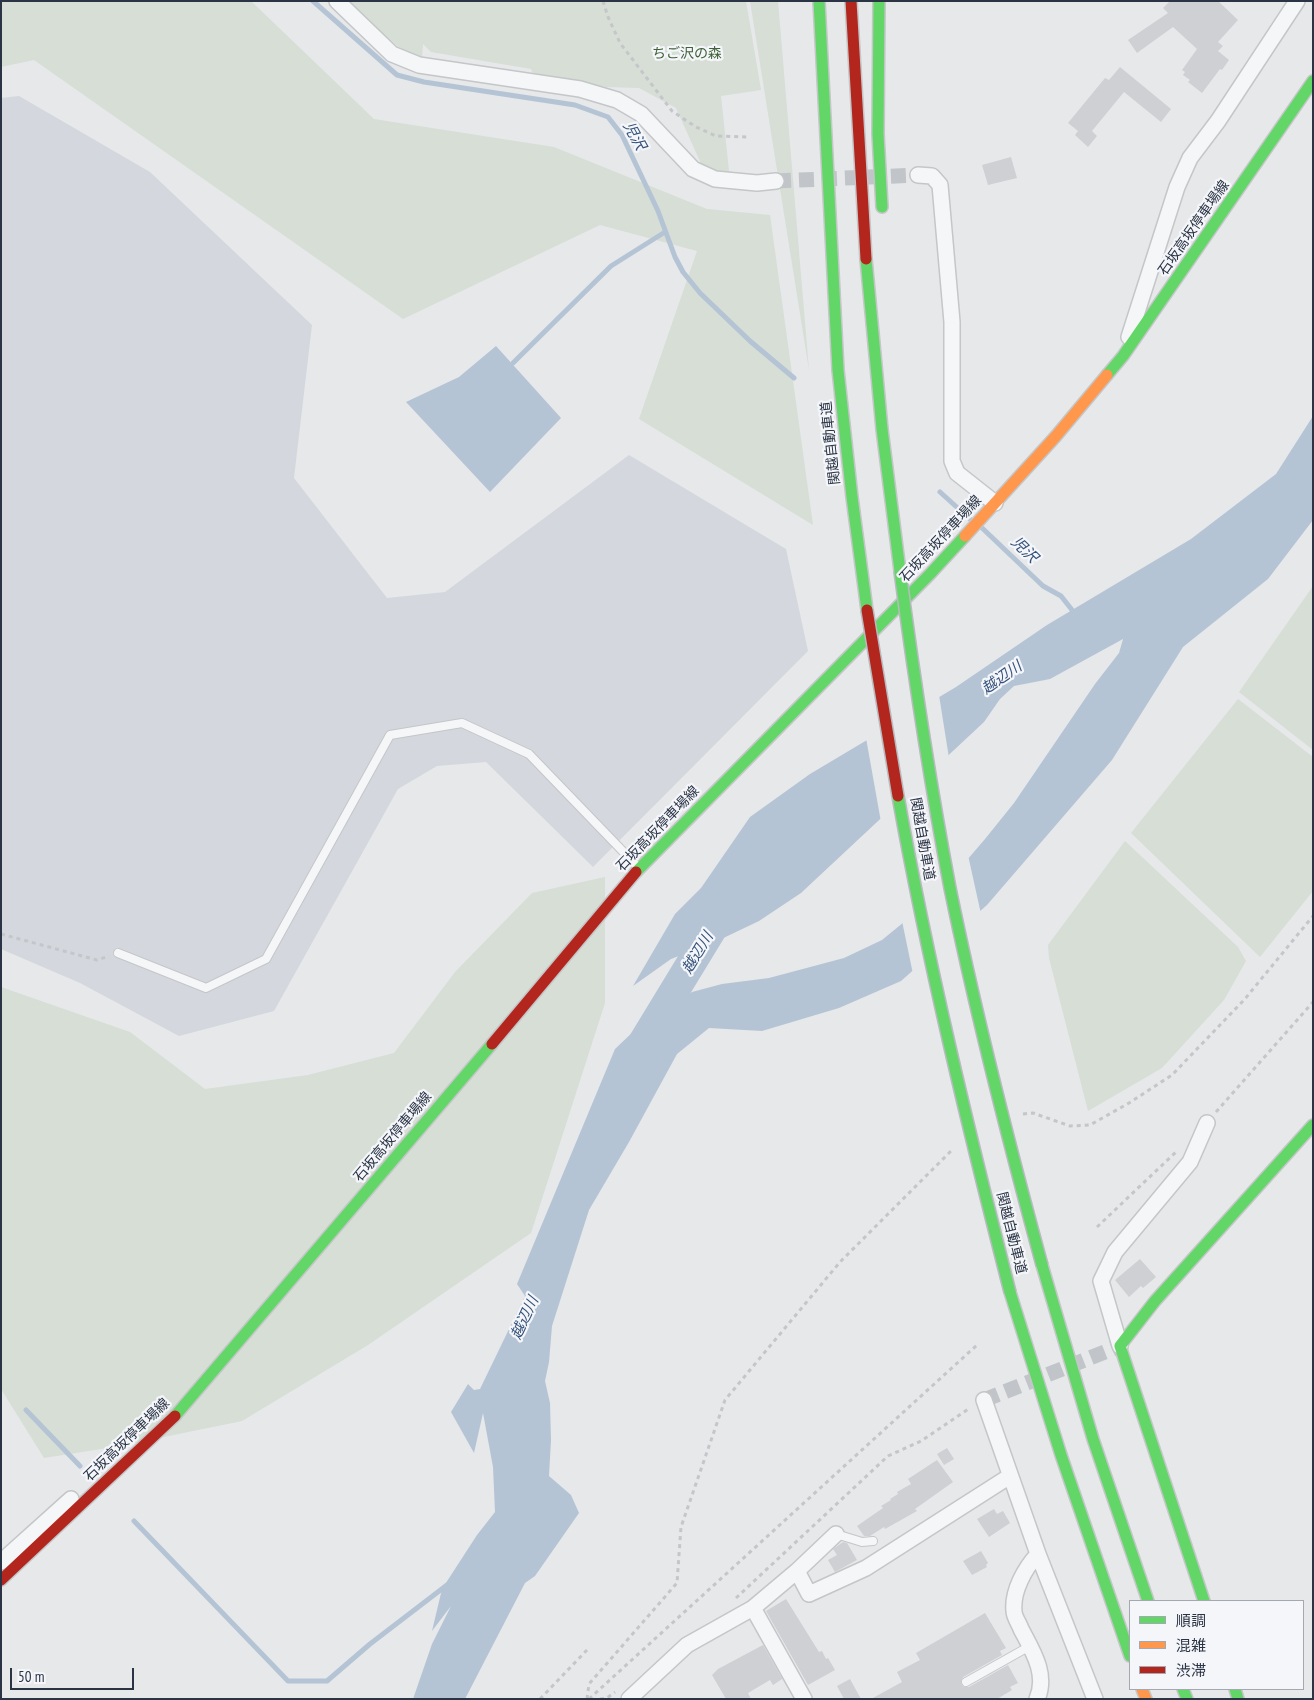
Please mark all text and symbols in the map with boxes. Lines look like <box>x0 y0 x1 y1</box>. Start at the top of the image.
park label: ちご沢の森 <box>652 46 722 62</box>
water label: 児沢 <box>619 119 649 153</box>
street label: 石坂高坂停車場線 <box>1155 177 1233 279</box>
street label: 関越自動車道 <box>818 400 844 486</box>
street label: 石坂高坂停車場線 <box>897 492 985 586</box>
water label: 児沢 <box>1007 533 1041 567</box>
water label: 越辺川 <box>978 658 1026 698</box>
street label: 石坂高坂停車場線 <box>613 783 703 875</box>
street label: 関越自動車道 <box>906 796 938 882</box>
water label: 越辺川 <box>679 929 717 977</box>
street label: 石坂高坂停車場線 <box>351 1089 435 1185</box>
street label: 関越自動車道 <box>993 1190 1029 1276</box>
water label: 越辺川 <box>507 1294 543 1342</box>
street label: 石坂高坂停車場線 <box>81 1395 173 1485</box>
legend <box>1129 1600 1304 1690</box>
text: 順調 <box>1176 1611 1206 1630</box>
text: 混雑 <box>1176 1636 1206 1655</box>
scale bar <box>12 1658 136 1690</box>
text: 渋滞 <box>1176 1661 1206 1680</box>
text: 50 m <box>18 1667 44 1686</box>

